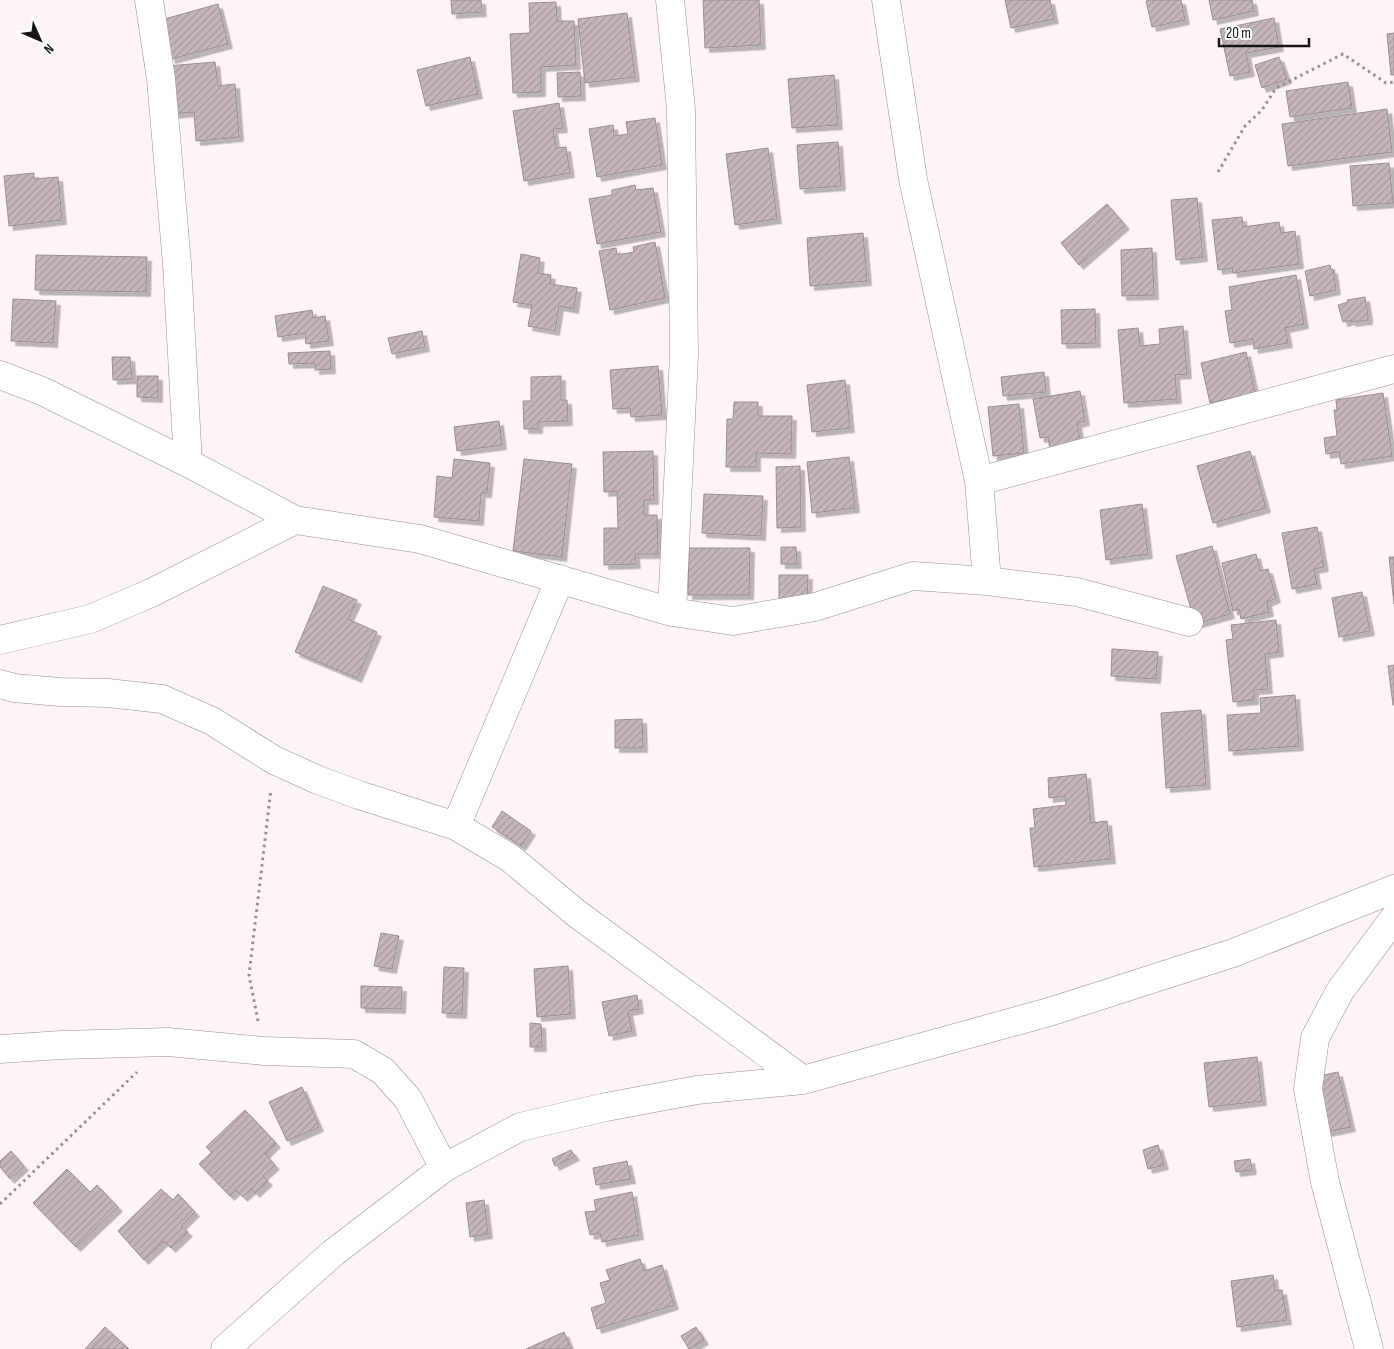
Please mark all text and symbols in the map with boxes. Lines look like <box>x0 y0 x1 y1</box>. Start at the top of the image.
north arrow <box>15 15 65 65</box>
scale bar <box>1219 15 1309 47</box>
text: 20 m <box>1226 24 1251 43</box>
text: N <box>40 40 57 57</box>

